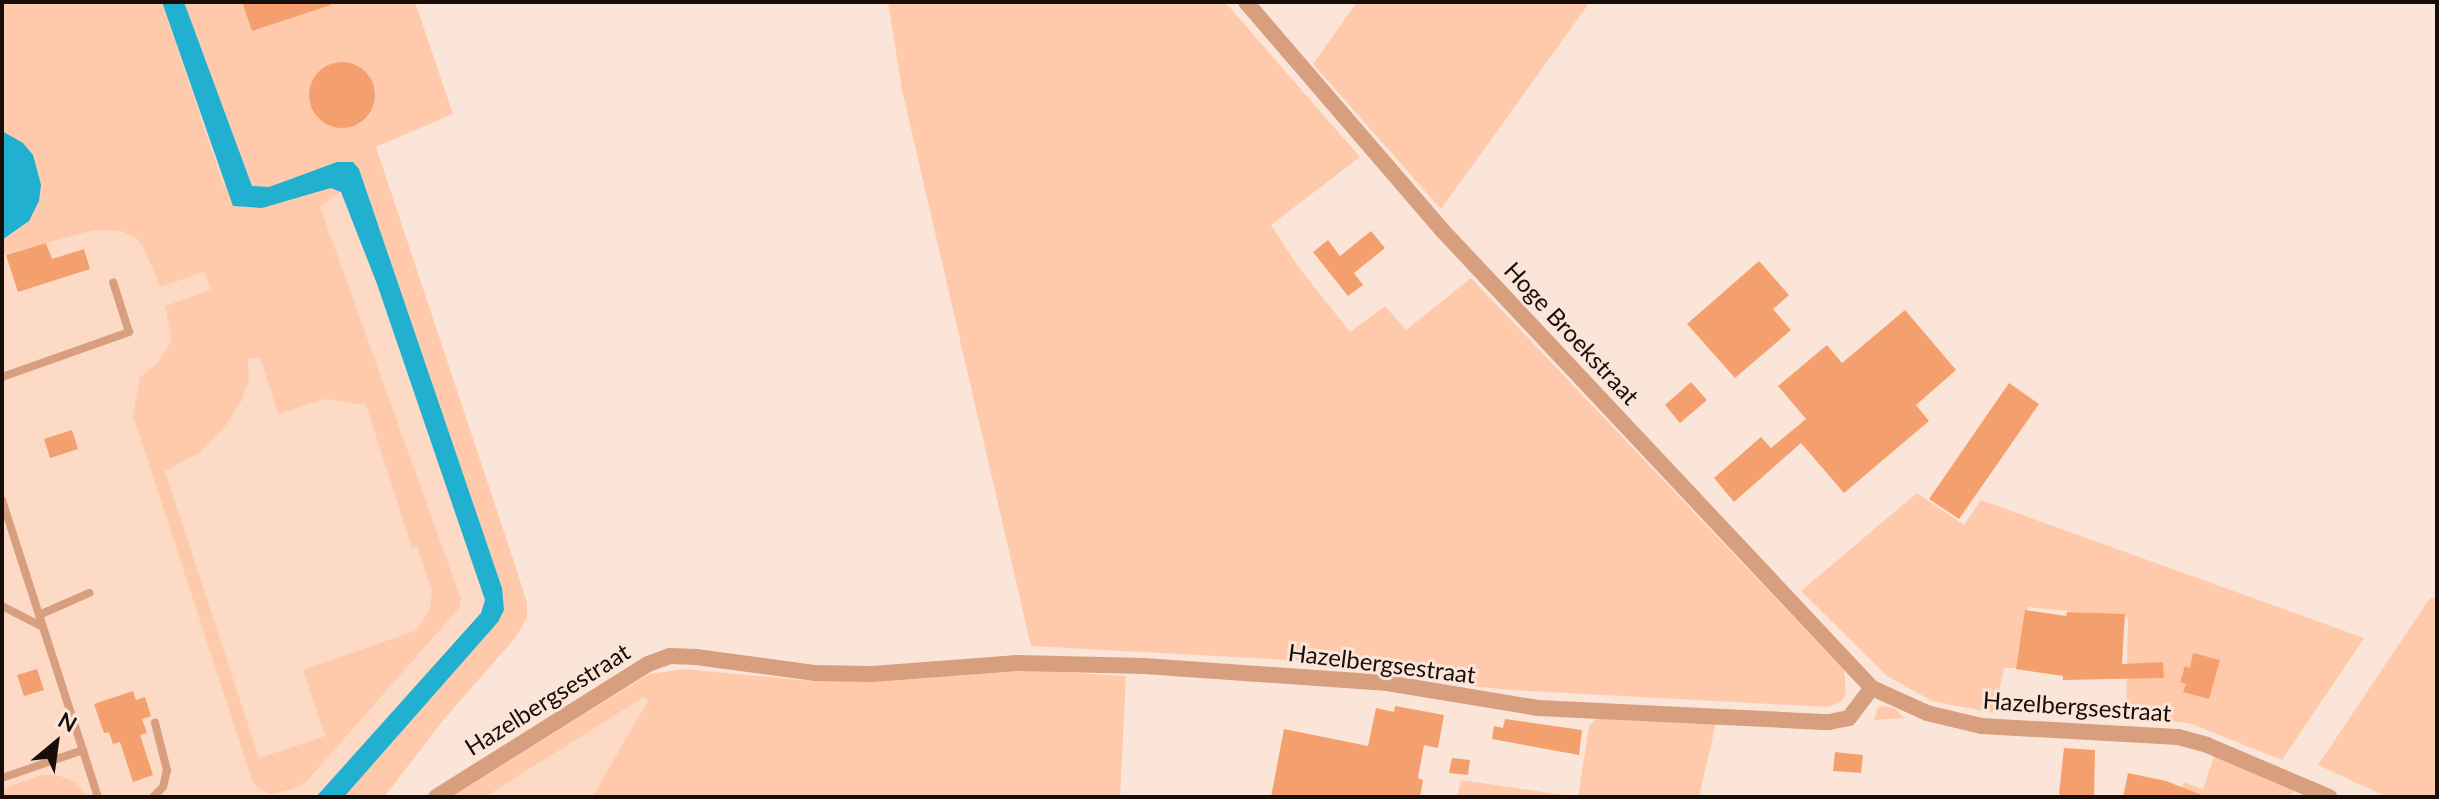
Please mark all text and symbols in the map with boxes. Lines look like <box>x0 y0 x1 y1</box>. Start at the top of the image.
street label: Hoge Broekstraat <box>1499 256 1645 410</box>
street label: Hazelbergsestraat <box>459 637 635 761</box>
street label: Hazelbergsestraat <box>1287 637 1477 689</box>
street label: Hazelbergsestraat <box>1982 685 2172 727</box>
north arrow <box>16 703 96 783</box>
text: N <box>54 706 82 737</box>

